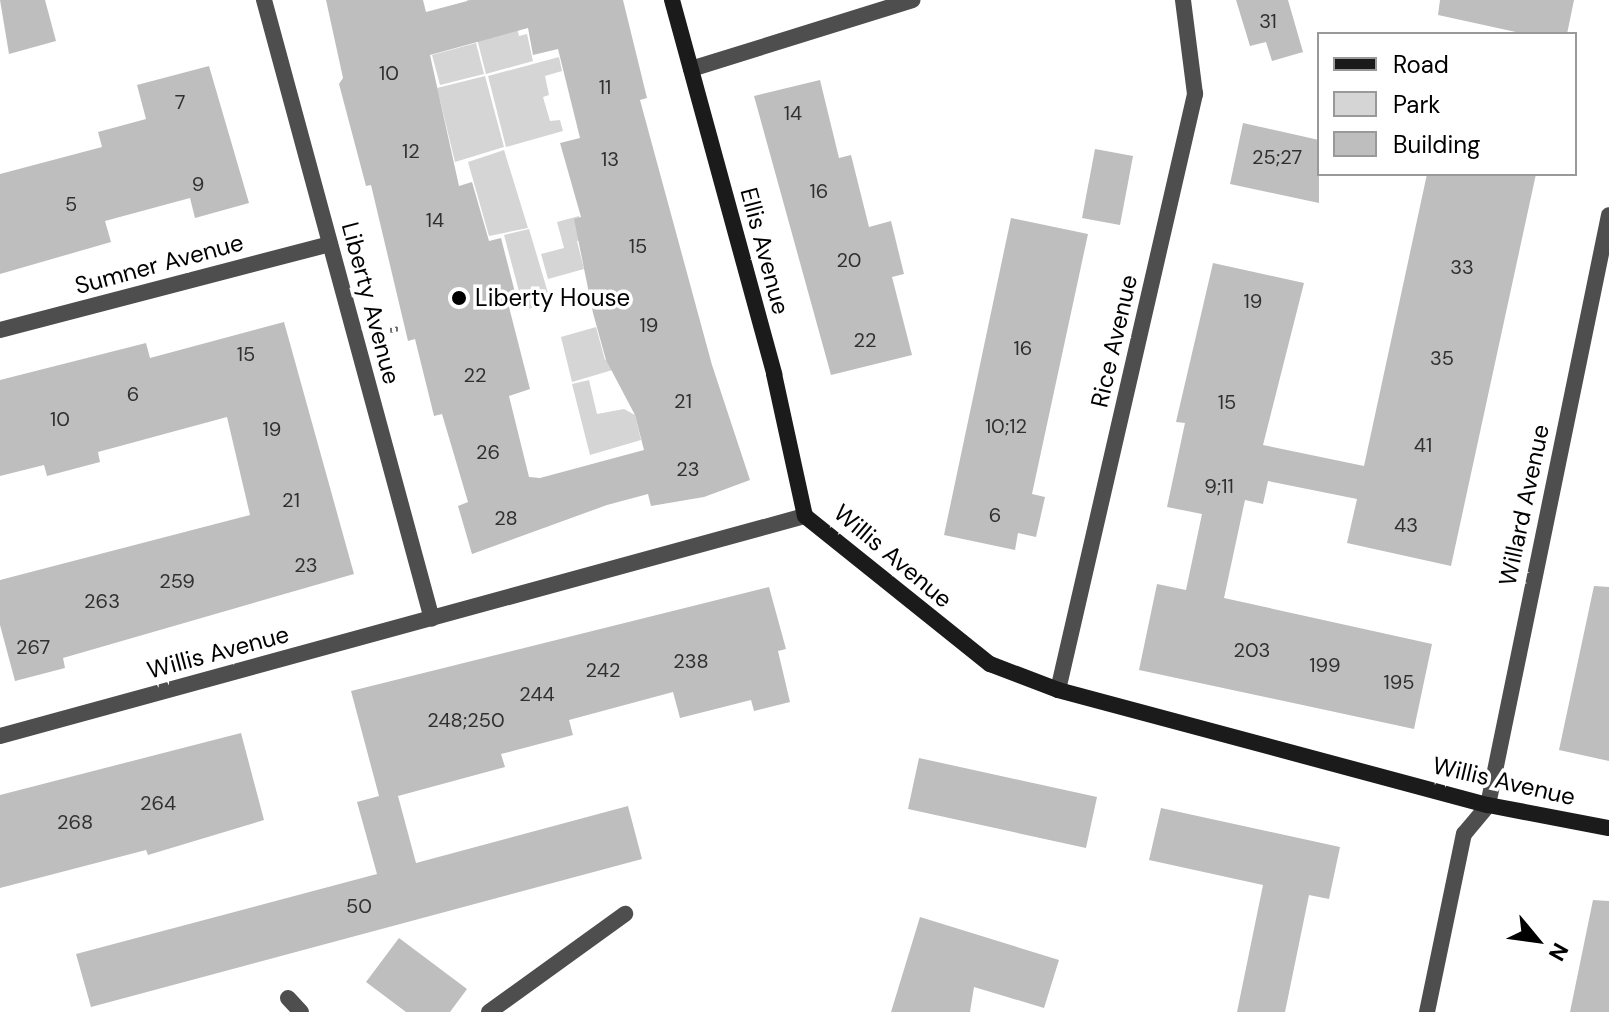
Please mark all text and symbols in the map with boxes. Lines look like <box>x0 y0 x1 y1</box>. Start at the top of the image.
house number: 31 <box>1259 9 1277 33</box>
legend <box>1317 32 1577 176</box>
text: Road <box>1393 49 1449 80</box>
house number: 10 <box>379 61 399 85</box>
house number: 11 <box>599 75 611 99</box>
text: Park <box>1393 89 1440 120</box>
house number: 7 <box>175 90 185 114</box>
house number: 14 <box>784 101 802 125</box>
text: Building <box>1393 129 1480 160</box>
house number: 12 <box>402 139 420 163</box>
house number: 25;27 <box>1252 145 1302 169</box>
house number: 13 <box>601 147 619 171</box>
house number: 9 <box>192 172 204 196</box>
house number: 16 <box>810 179 828 203</box>
street label: Ellis Avenue <box>734 184 796 318</box>
house number: 5 <box>65 192 77 216</box>
house number: 14 <box>426 208 444 232</box>
street label: Liberty Avenue <box>336 219 406 387</box>
street label: Sumner Avenue <box>72 228 246 300</box>
house number: 15 <box>629 234 647 258</box>
house number: 20 <box>837 248 861 272</box>
house number: 33 <box>1450 255 1474 279</box>
street label: Rice Avenue <box>1085 272 1143 410</box>
place label: Liberty House <box>475 284 630 312</box>
marker: Liberty House <box>450 289 468 307</box>
house number: 19 <box>1244 289 1262 313</box>
house number: 19 <box>640 313 658 337</box>
house number: 22 <box>853 328 877 352</box>
house number: 16 <box>1014 336 1032 360</box>
house number: 15 <box>237 342 255 366</box>
house number: 35 <box>1430 346 1454 370</box>
house number: 22 <box>463 363 487 387</box>
house number: 6 <box>127 382 139 406</box>
house number: 21 <box>674 389 692 413</box>
house number: 15 <box>1218 390 1236 414</box>
house number: 10 <box>50 407 70 431</box>
house number: 10;12 <box>985 414 1027 438</box>
house number: 19 <box>263 417 281 441</box>
street label: Willard Avenue <box>1493 422 1555 588</box>
house number: 41 <box>1414 433 1432 457</box>
house number: 26 <box>476 440 500 464</box>
house number: 23 <box>676 457 700 481</box>
house number: 9;11 <box>1204 474 1234 498</box>
house number: 21 <box>282 488 300 512</box>
street label: Willis Avenue <box>828 498 958 614</box>
house number: 6 <box>989 503 1001 527</box>
house number: 28 <box>494 506 518 530</box>
house number: 43 <box>1394 513 1418 537</box>
house number: 23 <box>294 553 318 577</box>
house number: 259 <box>159 569 195 593</box>
house number: 263 <box>84 589 120 613</box>
street label: Willis Avenue <box>144 619 292 685</box>
house number: 267 <box>16 635 50 659</box>
house number: 203 <box>1234 638 1270 662</box>
house number: 238 <box>673 649 709 673</box>
house number: 199 <box>1309 653 1341 677</box>
house number: 242 <box>586 658 620 682</box>
house number: 195 <box>1384 670 1414 694</box>
house number: 244 <box>519 682 555 706</box>
house number: 248;250 <box>427 708 505 732</box>
street label: Willis Avenue <box>1430 751 1578 811</box>
house number: 264 <box>140 791 176 815</box>
house number: 268 <box>57 810 93 834</box>
house number: 50 <box>346 894 372 918</box>
north arrow <box>1497 900 1577 980</box>
text: N <box>1542 938 1575 966</box>

